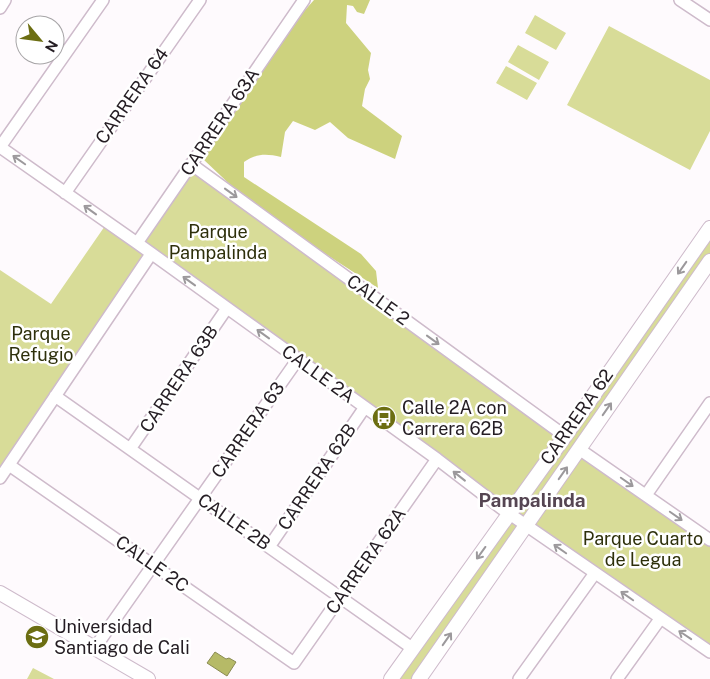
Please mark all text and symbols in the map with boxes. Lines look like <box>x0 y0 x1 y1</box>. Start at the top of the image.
north arrow <box>15 15 65 65</box>
text: N <box>42 38 61 55</box>
street label: CARRERA 64 <box>91 44 172 148</box>
street label: CARRERA 63A <box>176 64 263 179</box>
one-way arrow <box>12 155 26 165</box>
one-way arrow <box>224 188 238 198</box>
one-way arrow <box>83 205 97 215</box>
park label: Parque Pampalinda <box>169 221 267 263</box>
one-way arrow <box>677 261 687 275</box>
street label: CALLE 2 <box>343 270 414 329</box>
one-way arrow <box>182 276 196 286</box>
street label: CARRERA 63B <box>135 321 222 436</box>
park label: Parque Refugio <box>8 323 74 365</box>
one-way arrow <box>256 329 270 339</box>
one-way arrow <box>426 335 440 345</box>
street label: CALLE 2A <box>278 340 359 407</box>
street label: CARRERA 62 <box>536 365 617 469</box>
street label: CARRERA 63 <box>207 378 288 482</box>
place label: Calle 2A con Carrera 62B <box>402 397 507 439</box>
one-way arrow <box>602 402 612 416</box>
bus stop icon: Calle 2A con Carrera 62B <box>371 405 397 431</box>
street label: CARRERA 62B <box>273 419 360 534</box>
one-way arrow <box>558 466 568 480</box>
one-way arrow <box>452 471 466 481</box>
one-way arrow <box>620 477 634 487</box>
street label: CALLE 2B <box>194 489 275 554</box>
district label: Pampalinda <box>478 489 586 511</box>
street label: CARRERA 62A <box>321 503 410 618</box>
one-way arrow <box>669 511 683 521</box>
park label: Parque Cuarto de Legua <box>583 528 703 570</box>
street label: CALLE 2C <box>112 531 193 596</box>
one-way arrow <box>554 544 568 554</box>
one-way arrow <box>475 546 486 559</box>
one-way arrow <box>621 591 635 601</box>
place label: Universidad Santiago de Cali <box>54 616 190 658</box>
school or university icon: Universidad Santiago de Cali <box>24 624 50 650</box>
one-way arrow <box>678 630 692 641</box>
one-way arrow <box>442 632 452 646</box>

